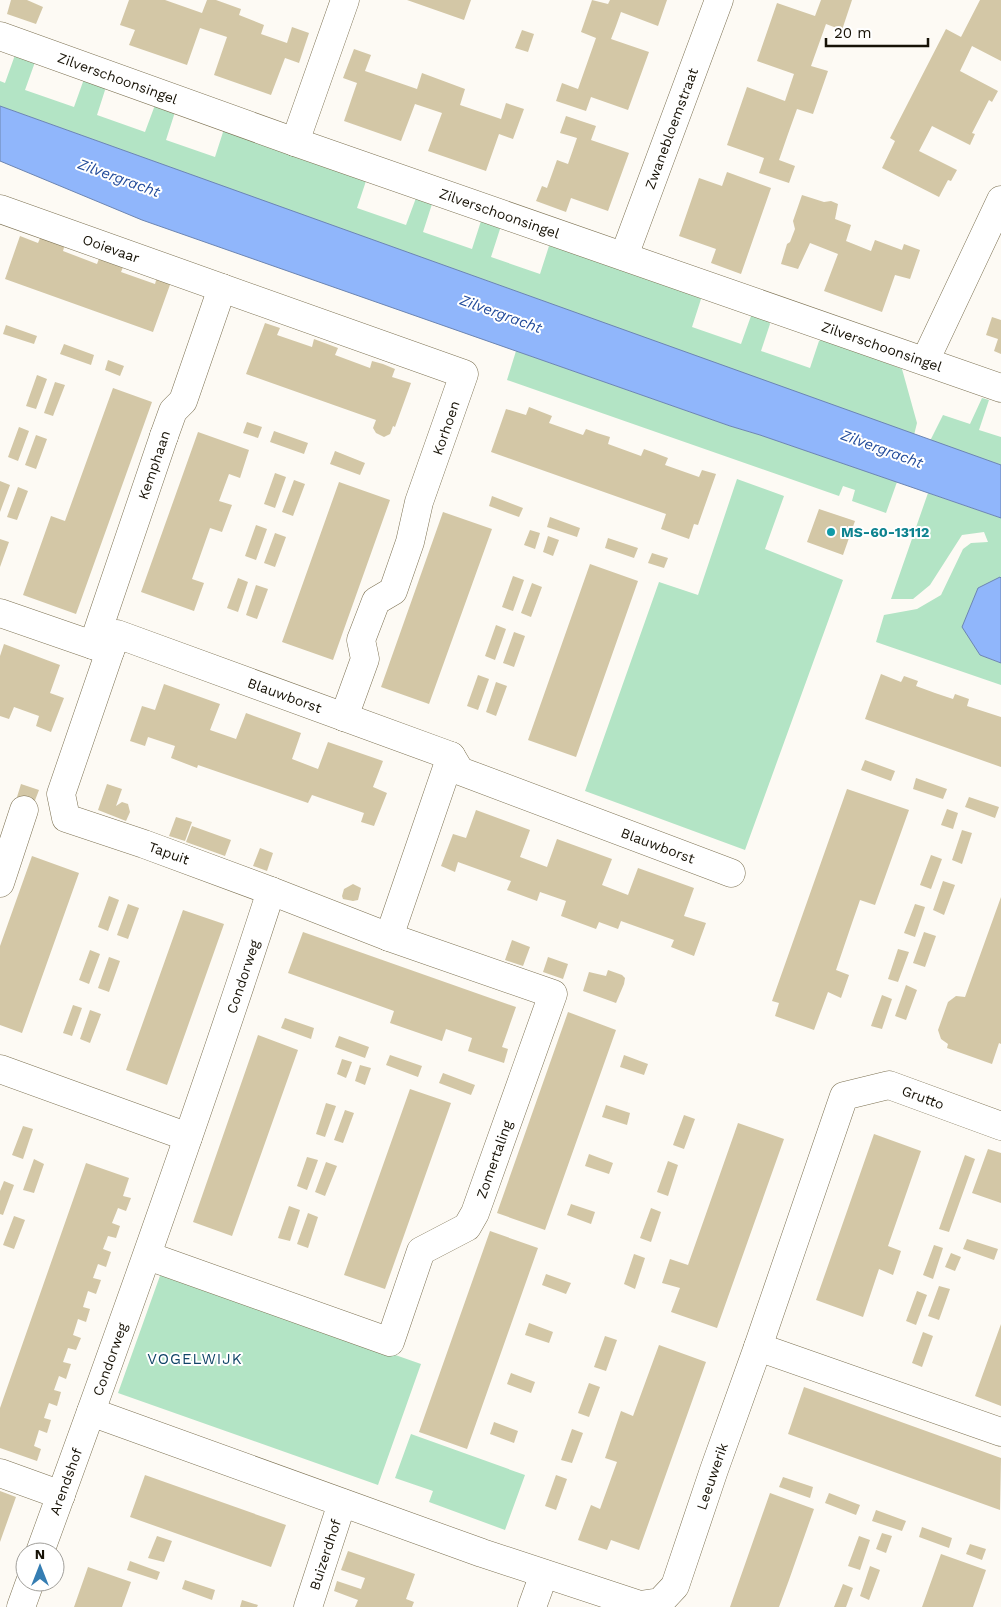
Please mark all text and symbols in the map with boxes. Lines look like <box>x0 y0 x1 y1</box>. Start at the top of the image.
scale bar <box>826 15 928 47</box>
text: 20 m <box>834 24 872 42</box>
street label: Zilverschoonsingel <box>55 49 180 107</box>
street label: Zwanebloemstraat <box>642 66 701 191</box>
water label: Zilvergracht <box>75 155 163 201</box>
street label: Zilverschoonsingel <box>437 185 562 242</box>
street label: Ooievaar <box>81 231 142 266</box>
water label: Zilvergracht <box>457 291 545 337</box>
street label: Zilverschoonsingel <box>820 318 945 375</box>
street label: Korhoen <box>429 399 463 457</box>
water label: Zilvergracht <box>838 426 926 472</box>
street label: Kemphaan <box>135 428 173 502</box>
place label: MS-60-13112 <box>841 524 929 540</box>
marker: MS-60-13112 <box>825 526 837 538</box>
street label: Blauwborst <box>246 674 324 716</box>
street label: Blauwborst <box>619 824 697 867</box>
street label: Tapuit <box>147 838 192 868</box>
street label: Condorweg <box>223 937 263 1016</box>
street label: Grutto <box>900 1082 946 1112</box>
street label: Zomertaling <box>473 1118 516 1200</box>
street label: Condorweg <box>89 1320 131 1398</box>
district label: VOGELWIJK <box>147 1350 243 1368</box>
street label: Leeuwerik <box>693 1440 731 1512</box>
street label: Arendshof <box>46 1445 85 1517</box>
street label: Buizerdhof <box>306 1517 344 1592</box>
north arrow <box>15 1542 65 1592</box>
text: N <box>35 1546 45 1562</box>

